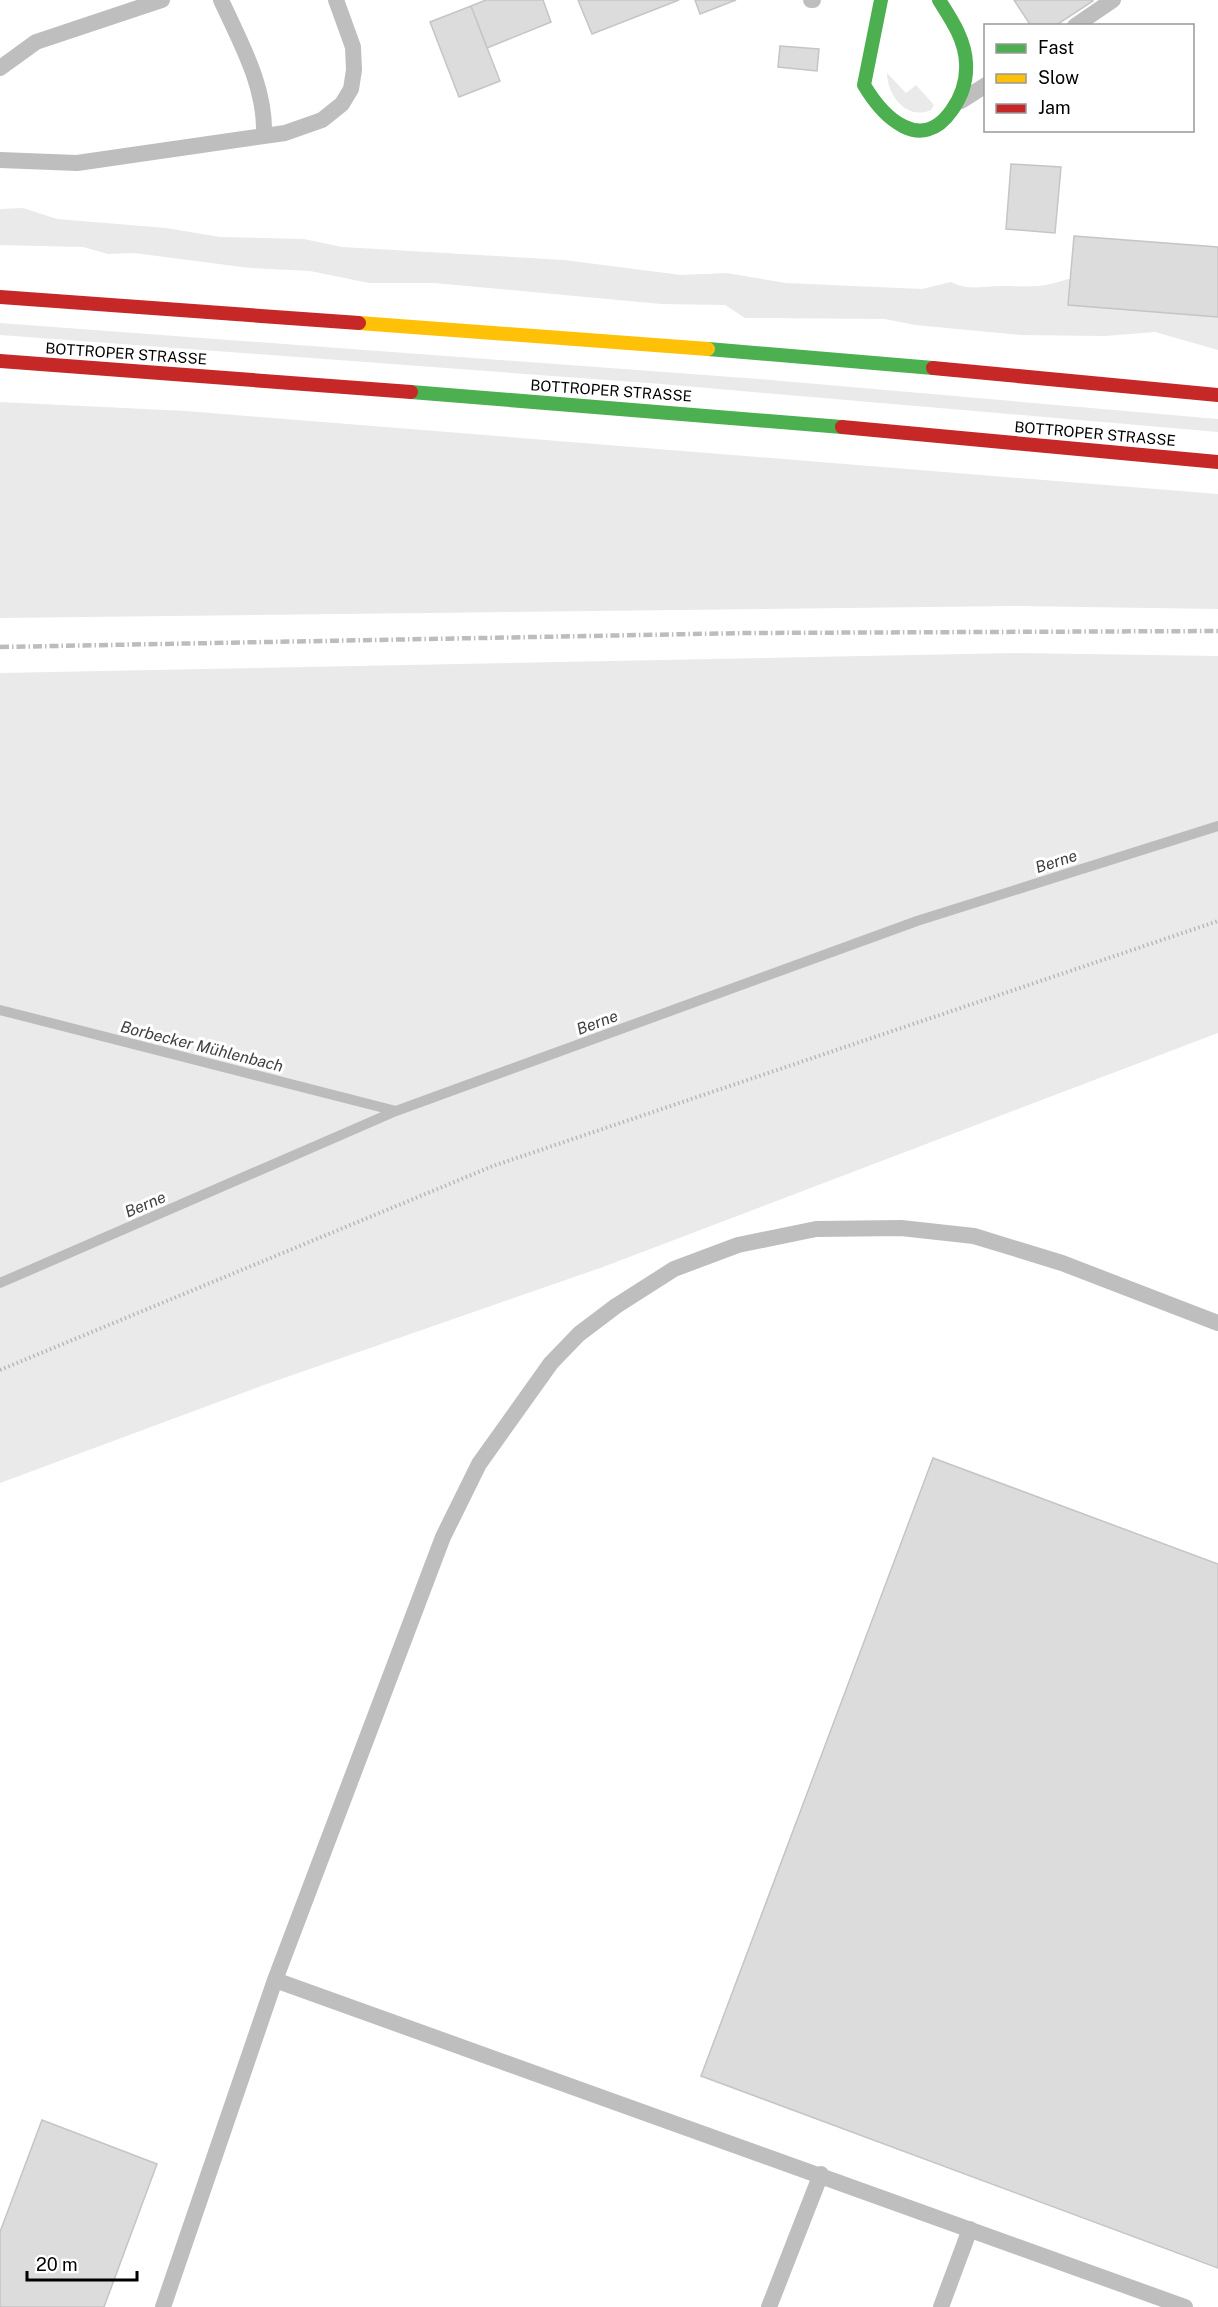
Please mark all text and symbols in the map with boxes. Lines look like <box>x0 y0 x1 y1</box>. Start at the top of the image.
legend <box>984 24 1194 132</box>
text: Fast <box>1038 37 1074 58</box>
text: Slow <box>1038 67 1079 88</box>
text: Jam <box>1038 97 1071 118</box>
street label: BOTTROPER STRASSE <box>45 339 207 368</box>
street label: BOTTROPER STRASSE <box>530 376 692 405</box>
street label: BOTTROPER STRASSE <box>1014 418 1176 449</box>
water label: Berne <box>1033 846 1080 877</box>
water label: Berne <box>574 1006 621 1039</box>
water label: Borbecker Mühlenbach <box>119 1017 285 1076</box>
water label: Berne <box>122 1187 169 1222</box>
scale bar <box>27 2244 136 2282</box>
text: 20 m <box>36 2254 78 2275</box>

